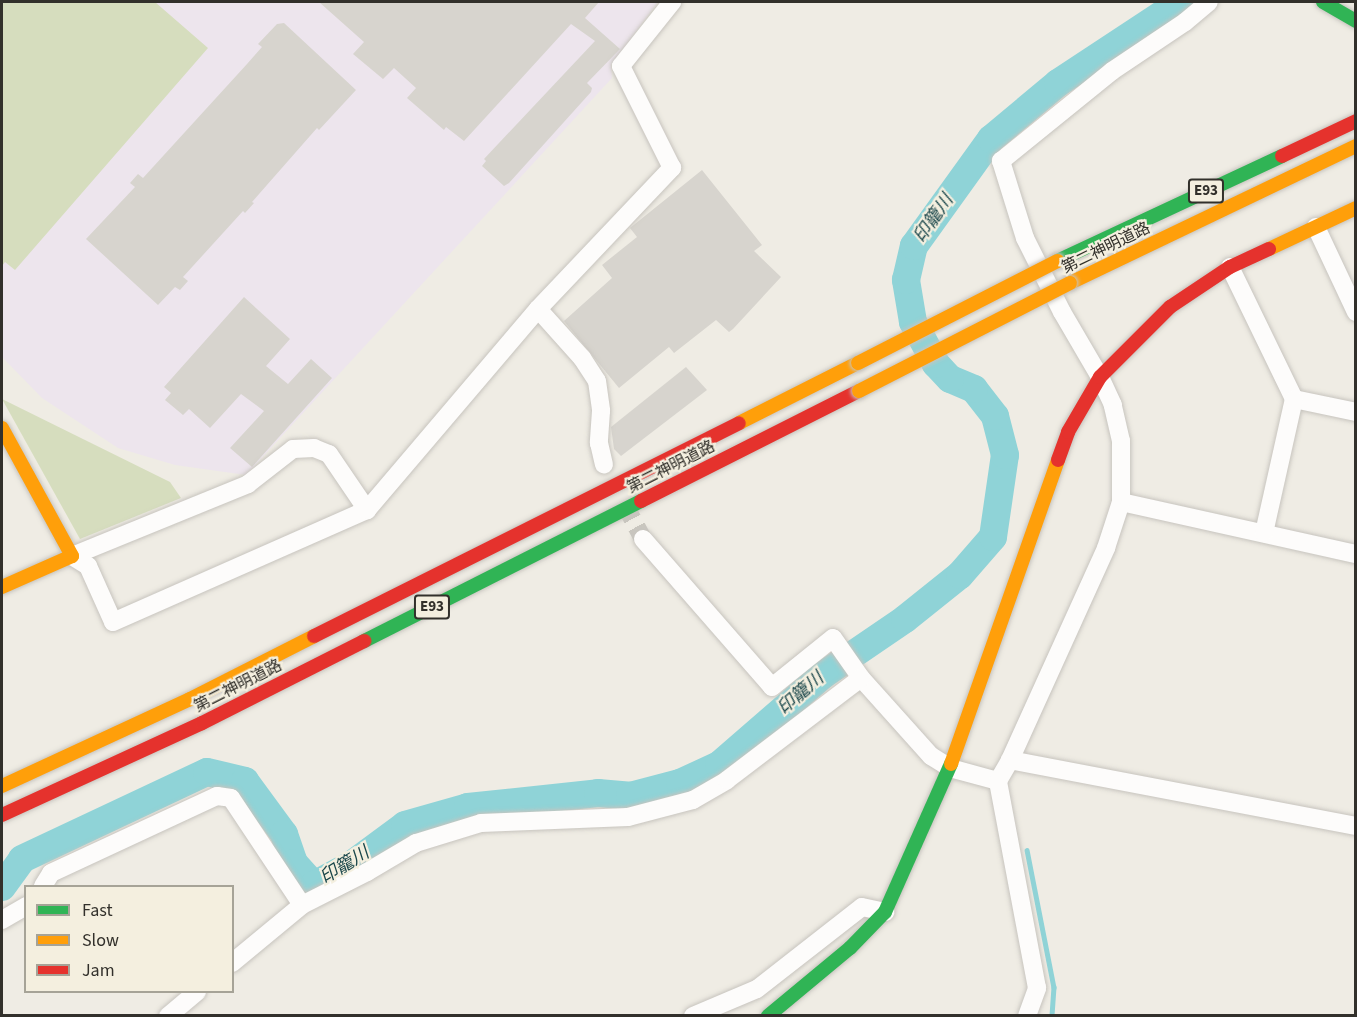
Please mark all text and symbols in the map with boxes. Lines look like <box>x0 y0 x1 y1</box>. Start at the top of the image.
road number: E93 <box>1186 179 1226 203</box>
water label: 印籠川 <box>910 191 958 247</box>
street label: 第二神明道路 <box>1059 218 1153 278</box>
street label: 第二神明道路 <box>624 437 718 497</box>
road number: E93 <box>412 595 452 619</box>
street label: 第二神明道路 <box>191 656 285 716</box>
water label: 印籠川 <box>774 668 828 720</box>
water label: 印籠川 <box>316 843 374 889</box>
legend <box>24 885 234 993</box>
text: Fast <box>82 898 113 923</box>
text: Slow <box>82 928 119 953</box>
text: Jam <box>82 958 115 983</box>

